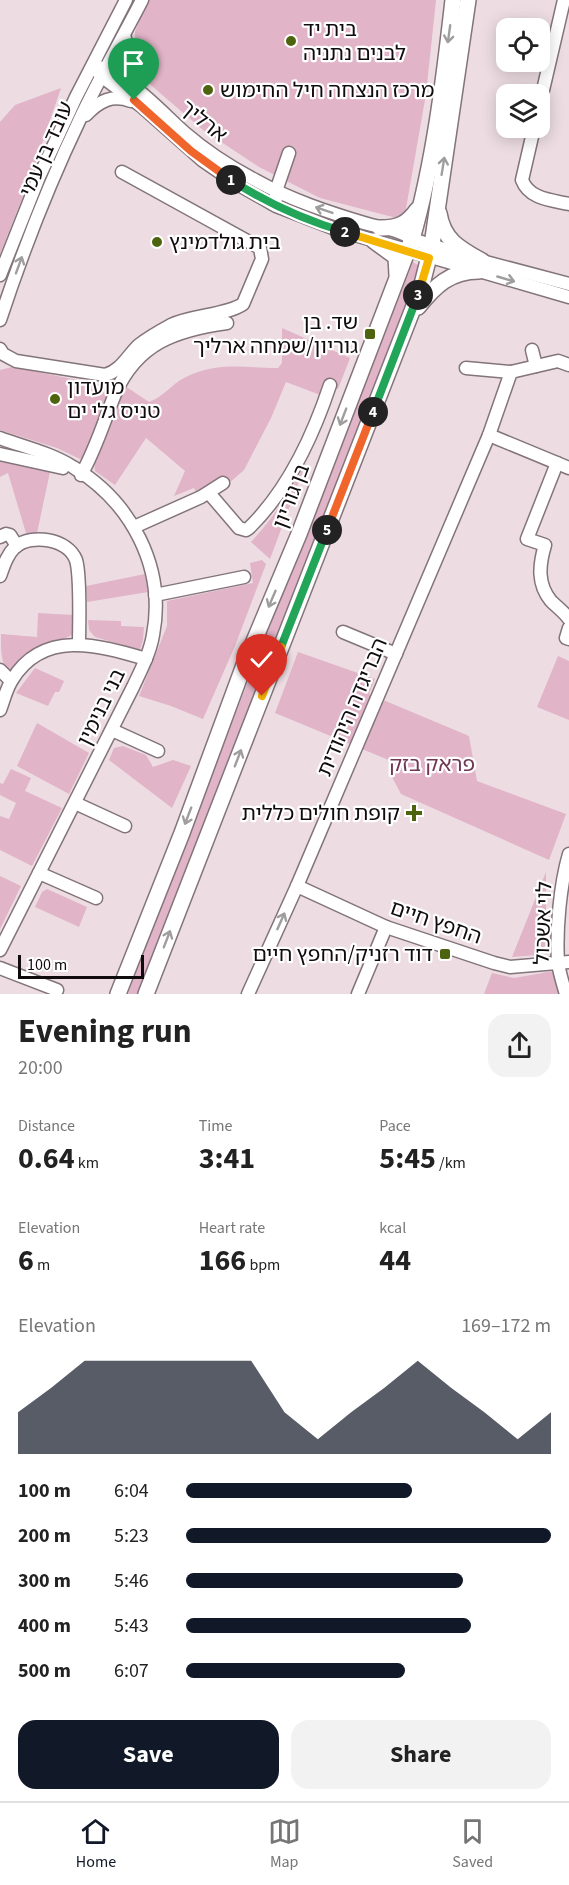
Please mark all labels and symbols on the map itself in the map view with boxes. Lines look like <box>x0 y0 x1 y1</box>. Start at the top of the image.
place label: בית יד לבנים נתניה <box>303 14 406 68</box>
one-way arrow <box>443 24 454 43</box>
marker: בית יד לבנים נתניה <box>284 34 298 48</box>
pin <box>108 38 159 100</box>
place label: מרכז הנצחה חיל החימוש <box>220 75 434 105</box>
marker: מרכז הנצחה חיל החימוש <box>201 83 215 97</box>
street label: ארליך <box>174 93 234 149</box>
street label: עובד בן עמי <box>12 96 80 202</box>
one-way arrow <box>438 157 449 177</box>
pin: 1 <box>216 165 246 195</box>
one-way arrow <box>316 204 334 215</box>
pin: 2 <box>330 217 360 247</box>
place label: בית גולדמינץ <box>169 227 281 257</box>
marker: בית גולדמינץ <box>150 235 164 249</box>
one-way arrow <box>14 256 25 275</box>
one-way arrow <box>496 274 515 285</box>
pin: 3 <box>403 280 433 310</box>
place label: שד. בן גוריון/שמחה ארליך <box>193 307 358 361</box>
marker: שד. בן גוריון/שמחה ארליך <box>363 327 377 341</box>
place label: מועדון טניס גלי ים <box>67 372 161 426</box>
marker: מועדון טניס גלי ים <box>48 392 62 406</box>
pin: 4 <box>358 397 388 427</box>
one-way arrow <box>337 407 348 426</box>
street label: בן גוריון <box>265 459 317 533</box>
pin: 5 <box>312 515 342 545</box>
one-way arrow <box>266 589 277 607</box>
street label: הבריגדה היהודית <box>309 633 395 781</box>
pin <box>236 634 287 696</box>
street label: בני בנימין <box>69 663 133 751</box>
one-way arrow <box>233 749 244 767</box>
park label: פראק בזק <box>389 749 475 779</box>
place label: קופת חולים כללית <box>242 798 400 828</box>
marker: קופת חולים כללית <box>405 804 423 822</box>
one-way arrow <box>182 806 193 825</box>
street label: לוי אשכול <box>527 881 559 965</box>
street label: החפץ חיים <box>386 892 486 952</box>
one-way arrow <box>276 913 287 931</box>
one-way arrow <box>162 931 173 949</box>
place label: דוד רזניק/החפץ חיים <box>252 939 433 969</box>
marker: דוד רזניק/החפץ חיים <box>438 947 452 961</box>
scale bar <box>18 952 144 980</box>

